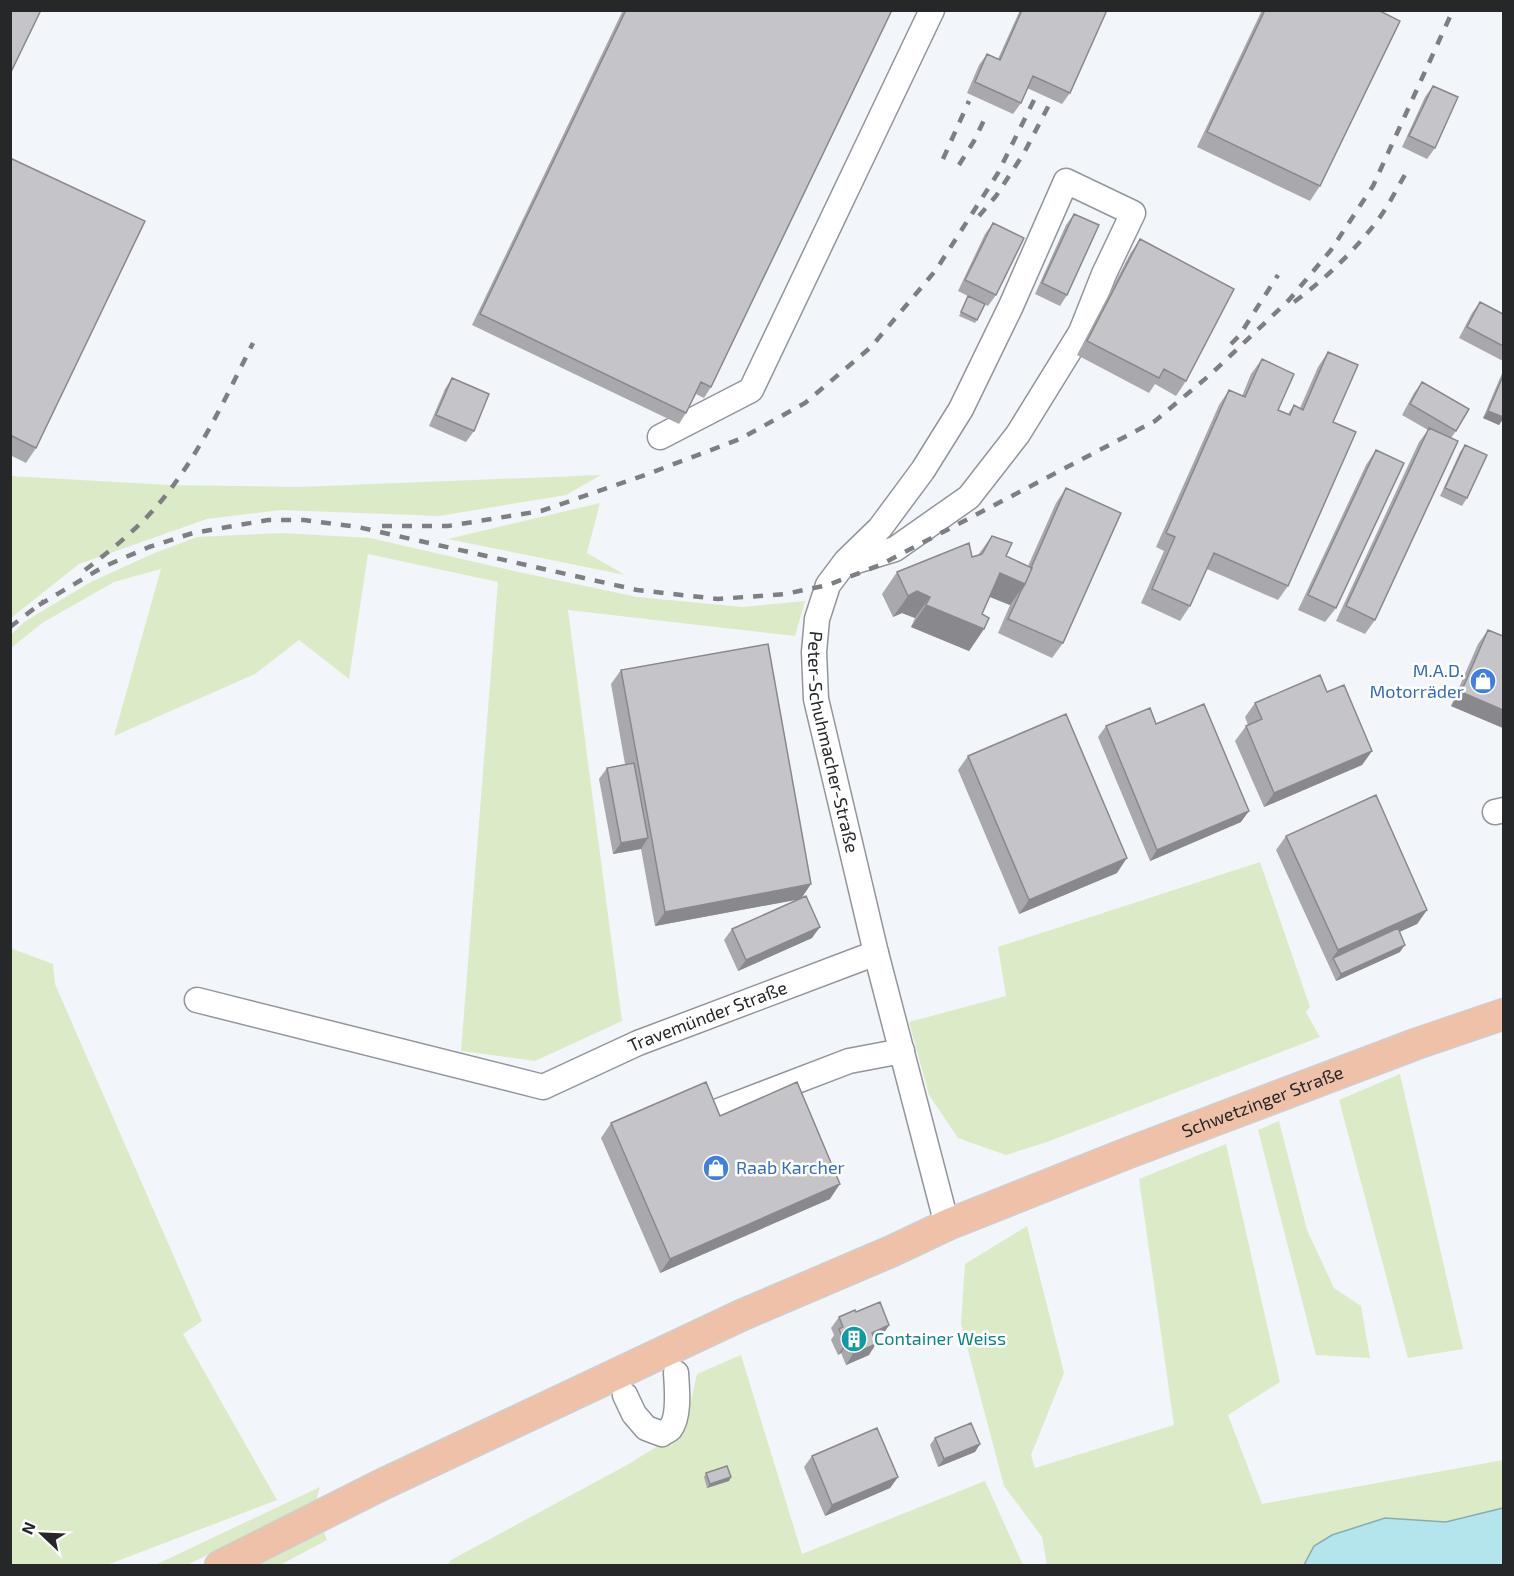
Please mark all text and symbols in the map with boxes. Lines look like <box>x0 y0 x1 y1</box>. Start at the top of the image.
street label: Peter-Schuhmacher-Straße <box>804 630 864 855</box>
place label: M.A.D. Motorräder <box>1369 659 1464 702</box>
shop icon: M.A.D. Motorräder <box>1468 666 1498 696</box>
street label: Travemünder Straße <box>624 976 790 1056</box>
street label: Schwetzinger Straße <box>1178 1061 1346 1142</box>
shop icon: Raab Karcher <box>701 1153 731 1183</box>
place label: Raab Karcher <box>736 1156 845 1178</box>
building icon: Container Weiss <box>839 1324 869 1354</box>
place label: Container Weiss <box>874 1327 1006 1349</box>
north arrow <box>12 1504 72 1564</box>
text: N <box>17 1519 39 1537</box>

